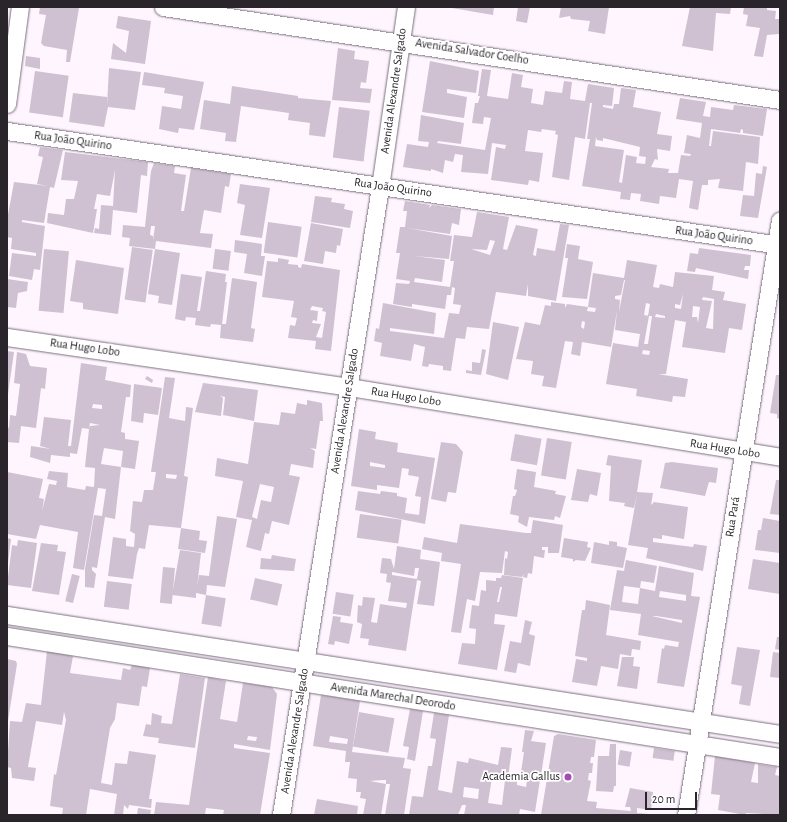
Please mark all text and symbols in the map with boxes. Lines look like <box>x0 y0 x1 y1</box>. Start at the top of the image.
street label: Avenida Alexandre Salgado <box>378 27 410 155</box>
street label: Avenida Salvador Coelho <box>414 36 530 68</box>
street label: Rua João Quirino <box>33 128 113 154</box>
street label: Rua João Quirino <box>353 175 433 201</box>
street label: Rua João Quirino <box>674 223 754 249</box>
street label: Rua Hugo Lobo <box>49 336 121 360</box>
street label: Avenida Alexandre Salgado <box>328 347 362 475</box>
street label: Rua Hugo Lobo <box>370 384 442 410</box>
street label: Rua Hugo Lobo <box>689 436 761 462</box>
street label: Rua Pará <box>723 496 743 538</box>
street label: Avenida Alexandre Salgado <box>278 667 312 795</box>
street label: Avenida Marechal Deorodo <box>329 680 457 714</box>
place label: Academia Gallus <box>482 770 560 784</box>
marker: Academia Gallus <box>563 772 573 782</box>
scale bar <box>647 784 699 810</box>
text: 20 m <box>652 793 675 805</box>

